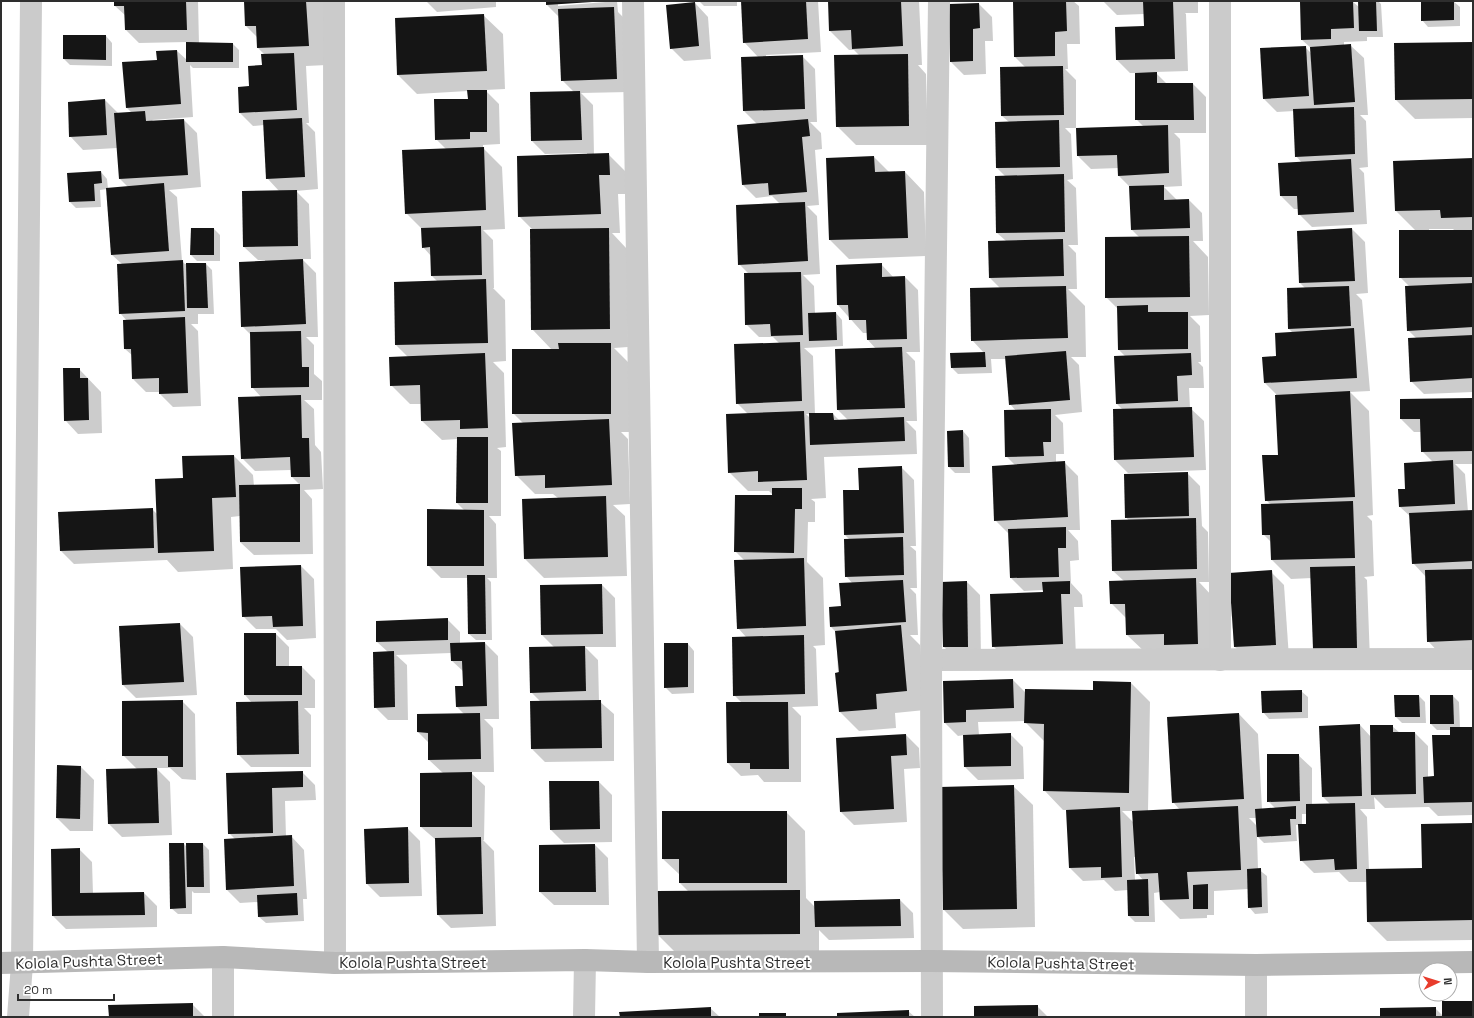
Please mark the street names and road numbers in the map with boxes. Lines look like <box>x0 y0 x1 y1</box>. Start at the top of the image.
street label: Kolola Pushta Street <box>15 949 163 973</box>
street label: Kolola Pushta Street <box>987 952 1135 974</box>
street label: Kolola Pushta Street <box>339 953 487 972</box>
street label: Kolola Pushta Street <box>663 953 811 972</box>

